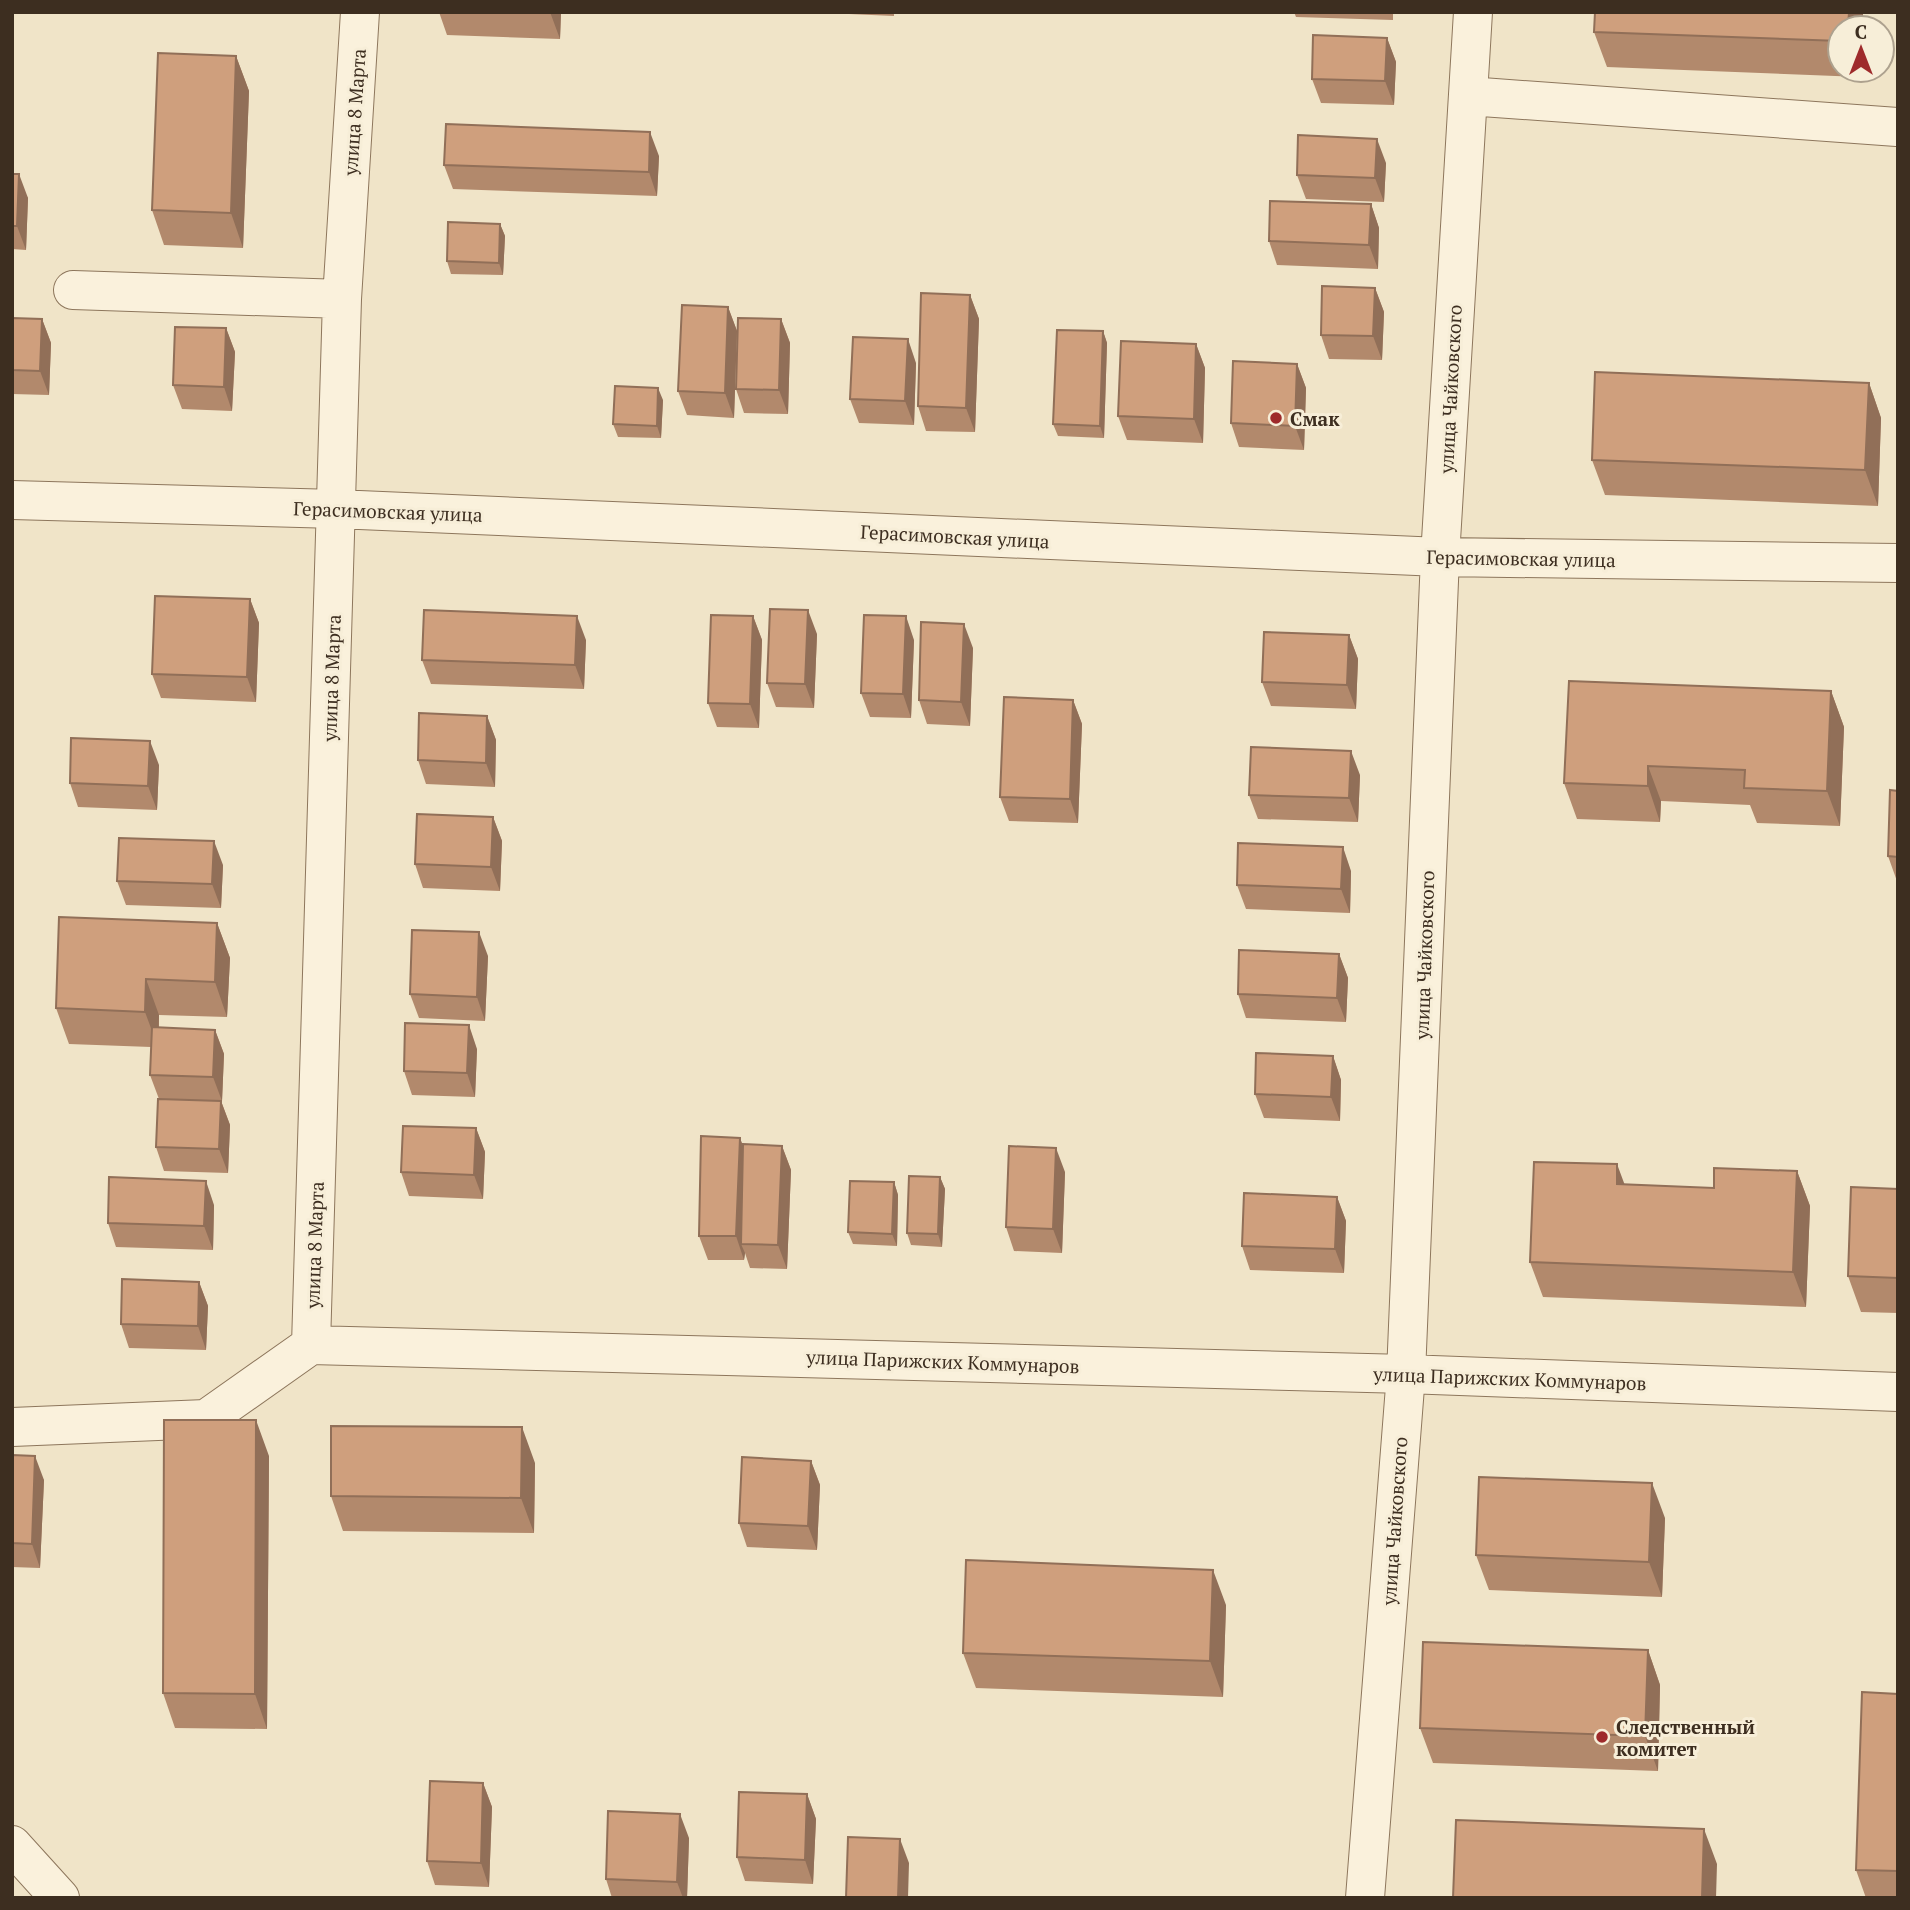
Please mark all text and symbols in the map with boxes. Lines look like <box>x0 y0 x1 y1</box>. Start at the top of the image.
north arrow <box>1826 14 1896 84</box>
text: С <box>1855 19 1867 44</box>
street label: улица 8 Марта <box>337 47 371 177</box>
street label: улица Чайковского <box>1433 304 1467 475</box>
place label: Смак <box>1290 406 1340 431</box>
marker: Смак <box>1268 410 1284 426</box>
street label: Герасимовская улица <box>293 495 483 527</box>
street label: Герасимовская улица <box>860 519 1051 553</box>
street label: Герасимовская улица <box>1426 544 1616 572</box>
street label: улица 8 Марта <box>316 614 346 743</box>
street label: улица Чайковского <box>1409 870 1439 1041</box>
street label: улица 8 Марта <box>299 1181 329 1310</box>
street label: улица Парижских Коммунаров <box>805 1344 1080 1378</box>
street label: улица Парижских Коммунаров <box>1372 1361 1647 1395</box>
street label: улица Чайковского <box>1376 1436 1412 1607</box>
place label: Следственный комитет <box>1616 1714 1755 1761</box>
marker: Следственный комитет <box>1594 1729 1610 1745</box>

